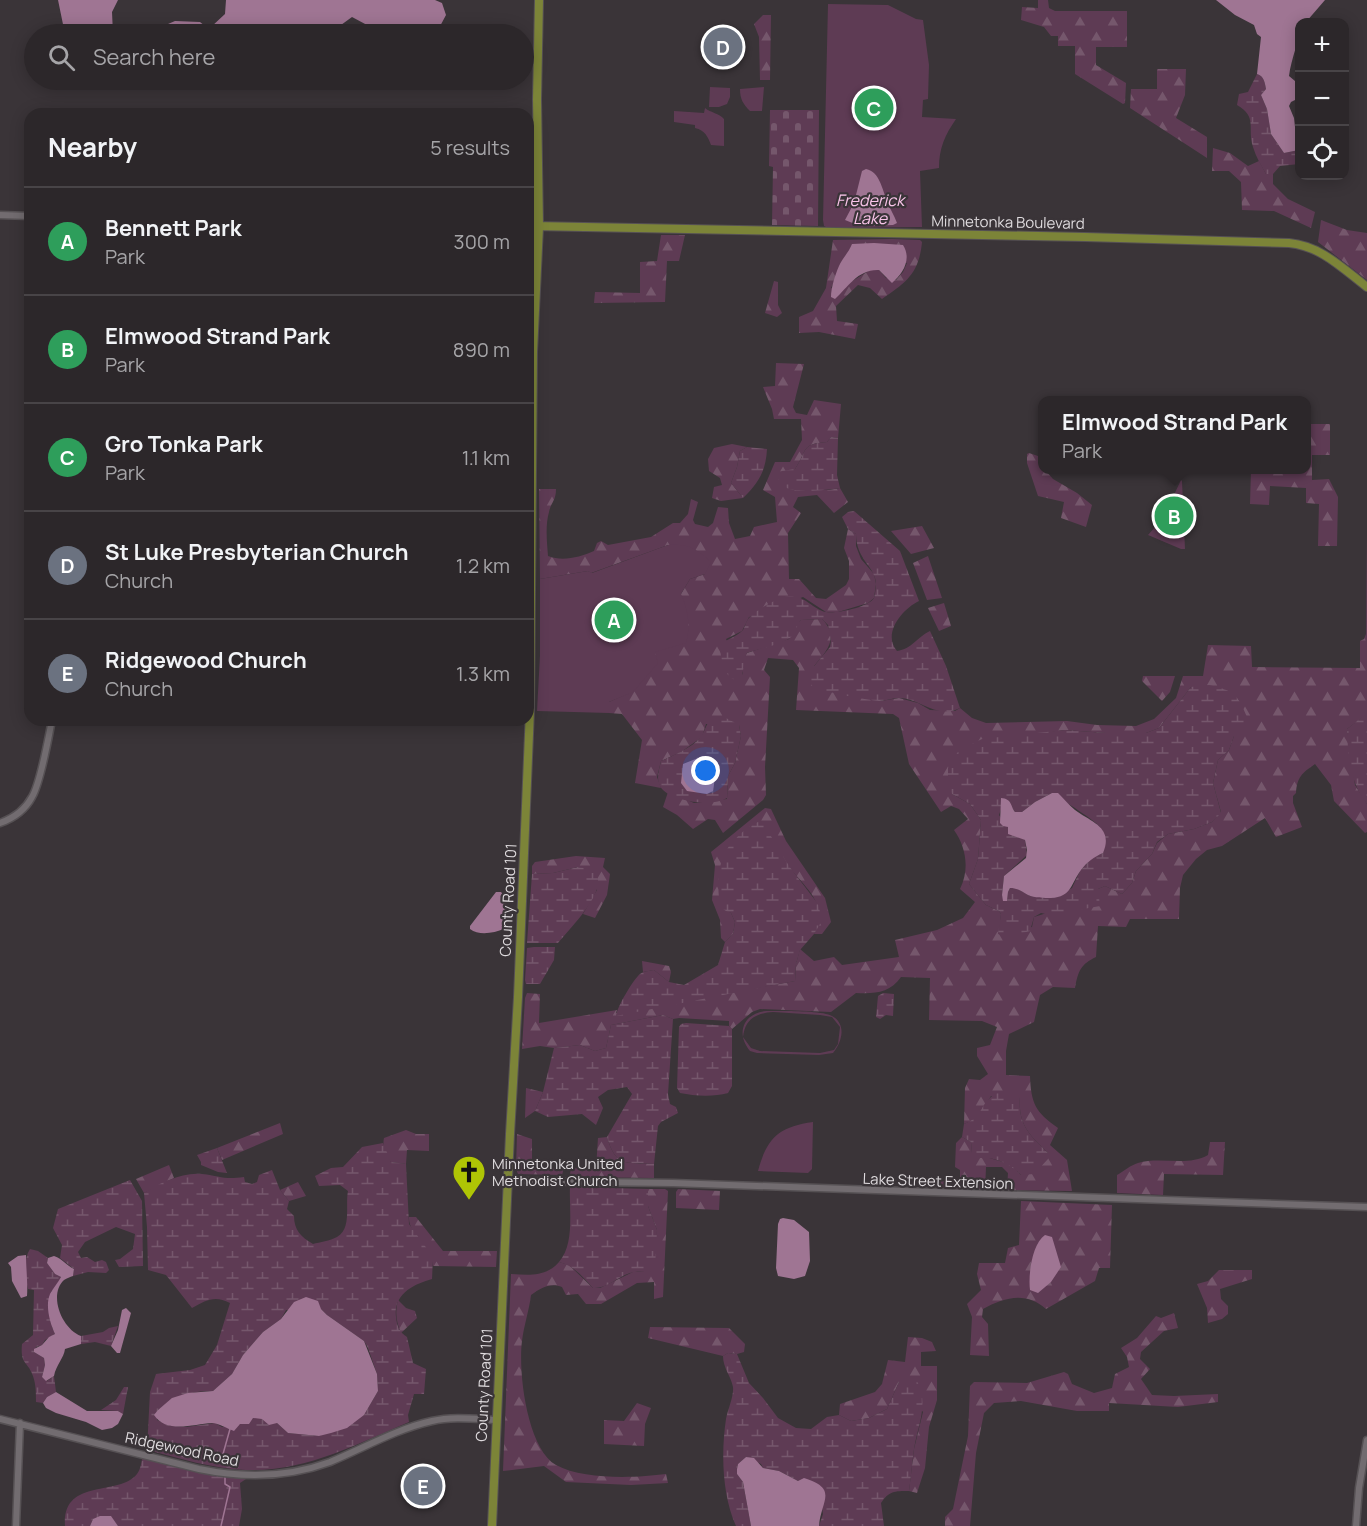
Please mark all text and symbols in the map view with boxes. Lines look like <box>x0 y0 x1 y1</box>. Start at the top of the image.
map controls <box>1295 18 1349 180</box>
button: + <box>1295 18 1349 72</box>
search box <box>24 24 534 90</box>
pin: D <box>704 24 742 70</box>
icon: search <box>45 41 78 74</box>
text: Search here <box>93 42 215 72</box>
button: − <box>1295 72 1349 126</box>
pin: C <box>854 86 894 130</box>
button: locate <box>1295 126 1349 180</box>
text: Nearby <box>48 129 137 165</box>
text: 5 results <box>430 134 510 161</box>
water label: Frederick Lake <box>836 189 906 229</box>
street label: Minnetonka Boulevard <box>931 210 1085 234</box>
text: Bennett Park <box>105 213 242 243</box>
text: A <box>61 228 74 255</box>
text: 300 m <box>454 228 510 255</box>
text: Park <box>105 243 145 270</box>
text: Elmwood Strand Park <box>105 321 330 351</box>
text: B <box>61 336 74 363</box>
text: 890 m <box>453 336 510 363</box>
text: Park <box>105 351 145 378</box>
popup <box>1038 396 1311 474</box>
text: Elmwood Strand Park <box>1062 407 1287 437</box>
text: Gro Tonka Park <box>105 429 263 459</box>
text: Park <box>1062 437 1102 464</box>
text: C <box>60 444 75 471</box>
text: 1.1 km <box>462 444 510 471</box>
text: Park <box>105 459 145 486</box>
pin: B <box>1154 494 1194 538</box>
text: St Luke Presbyterian Church <box>105 537 409 567</box>
text: D <box>60 552 75 579</box>
text: 1.2 km <box>456 552 510 579</box>
text: Church <box>105 567 173 594</box>
pin: A <box>594 598 634 642</box>
text: Ridgewood Church <box>105 645 307 675</box>
text: E <box>62 660 73 687</box>
text: 1.3 km <box>456 660 510 687</box>
text: Church <box>105 675 173 702</box>
your location <box>691 756 720 785</box>
street label: County Road 101 <box>495 843 521 957</box>
place label: Minnetonka United Methodist Church <box>492 1153 623 1191</box>
church icon: Minnetonka United Methodist Church <box>451 1154 487 1201</box>
street label: Lake Street Extension <box>862 1168 1014 1194</box>
street label: County Road 101 <box>471 1328 497 1442</box>
street label: Ridgewood Road <box>123 1427 241 1471</box>
pin: E <box>404 1464 442 1508</box>

